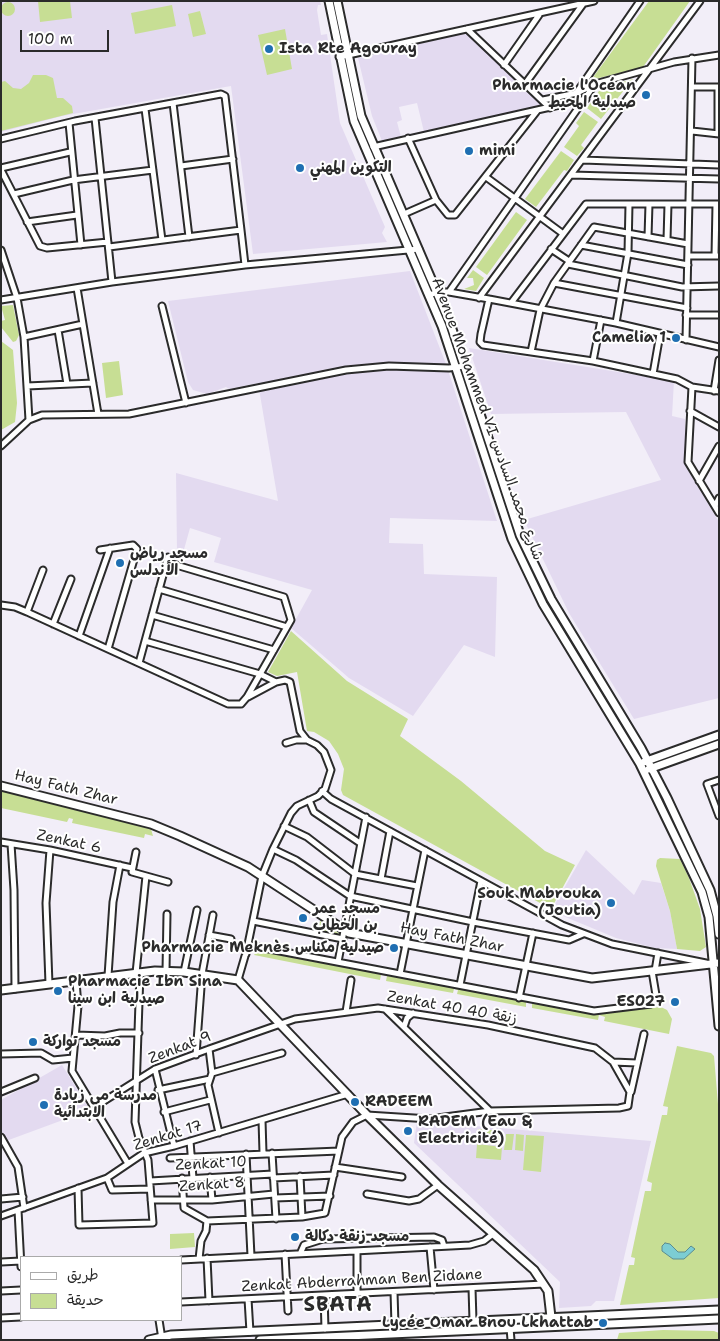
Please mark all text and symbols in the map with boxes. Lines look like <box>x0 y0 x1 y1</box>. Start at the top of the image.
scale bar <box>22 20 111 52</box>
text: 100 m <box>28 29 73 49</box>
place label: Ista Rte Agouray <box>279 40 417 58</box>
marker: Ista Rte Agouray <box>263 43 275 55</box>
place label: Pharmacie l'Océan صيدلية المحيط <box>492 77 636 112</box>
marker: Pharmacie l'Océan صيدلية المحيط <box>640 89 652 101</box>
place label: mimi <box>479 142 515 160</box>
marker: mimi <box>463 145 475 157</box>
place label: التكوين المهني <box>310 159 391 177</box>
marker: التكوين المهني <box>294 162 306 174</box>
street label: Avenue Mohammed VI شارع محمد السادس <box>427 275 547 563</box>
place label: Camelia 1 <box>592 329 666 347</box>
marker: Camelia 1 <box>670 332 682 344</box>
place label: مسجد رياض الأندلس <box>130 545 208 580</box>
marker: مسجد رياض الأندلس <box>114 557 126 569</box>
street label: Hay Fath Zhar <box>13 766 119 810</box>
street label: Zenkat 6 <box>35 826 103 858</box>
place label: Souk Mabrouka (Joutia) <box>477 885 601 920</box>
marker: Souk Mabrouka (Joutia) <box>605 897 617 909</box>
place label: مسجد عمر بن الخطاب <box>313 900 380 935</box>
marker: مسجد عمر بن الخطاب <box>297 912 309 924</box>
street label: Hay Fath Zhar <box>398 919 506 957</box>
place label: Pharmacie Meknès صيدلية مكناس <box>142 939 384 957</box>
marker: Pharmacie Meknès صيدلية مكناس <box>388 942 400 954</box>
place label: Pharmacie Ibn Sina صيدلية ابن سينا <box>68 973 222 1008</box>
marker: Pharmacie Ibn Sina صيدلية ابن سينا <box>52 985 64 997</box>
street label: Zenkat 40 زنقة 40 <box>386 988 518 1028</box>
place label: ES027 <box>616 993 665 1011</box>
marker: ES027 <box>669 996 681 1008</box>
street label: Zenkat 9 <box>146 1028 214 1068</box>
place label: مسجد تواركة <box>43 1033 121 1051</box>
marker: مسجد تواركة <box>27 1036 39 1048</box>
place label: مدرسة مي زيادة الابتدائية <box>54 1087 157 1122</box>
place label: RADEEM <box>365 1093 433 1111</box>
marker: RADEEM <box>349 1096 361 1108</box>
marker: مدرسة مي زيادة الابتدائية <box>38 1099 50 1111</box>
place label: RADEM (Eau & Electricité) <box>418 1113 532 1148</box>
street label: Zenkat 17 <box>131 1117 205 1155</box>
marker: RADEM (Eau & Electricité) <box>402 1125 414 1137</box>
street label: Zenkat 10 <box>175 1153 247 1175</box>
street label: Zenkat 8 <box>179 1174 245 1196</box>
place label: مسجد زنقة دكالة <box>305 1228 409 1246</box>
marker: مسجد زنقة دكالة <box>289 1231 301 1243</box>
legend <box>20 1256 182 1321</box>
text: طريق <box>67 1265 99 1285</box>
street label: Zenkat Abderrahman Ben Zidane <box>241 1266 483 1296</box>
text: حديقة <box>67 1290 104 1310</box>
district label: SBATA <box>303 1294 373 1318</box>
place label: Lycée Omar Bnou Lkhattab <box>382 1314 593 1332</box>
marker: Lycée Omar Bnou Lkhattab <box>597 1317 609 1329</box>

